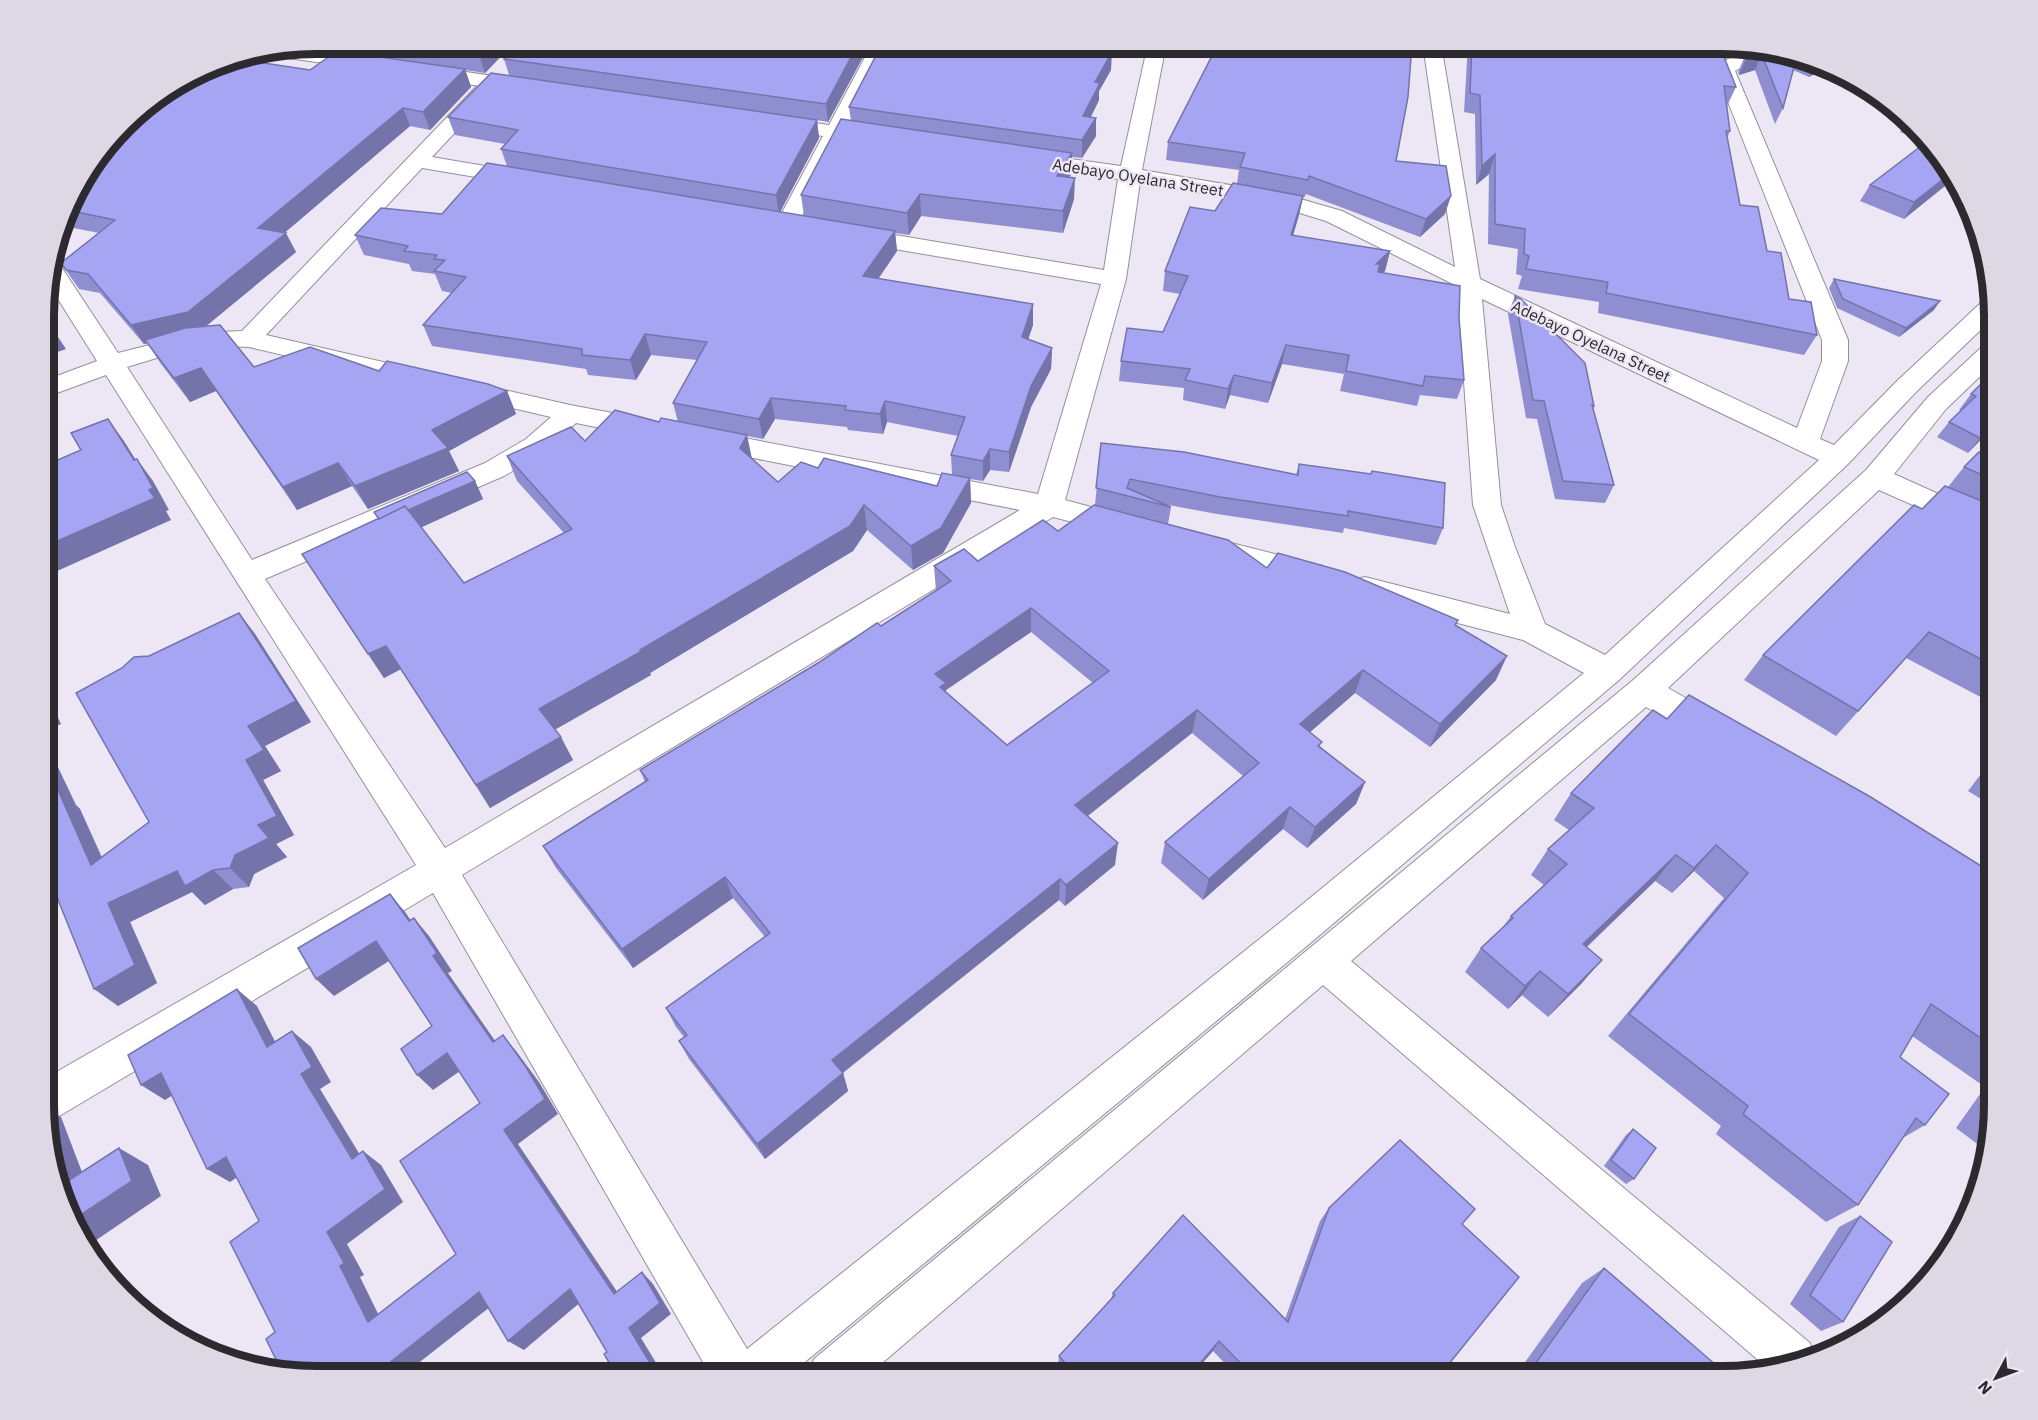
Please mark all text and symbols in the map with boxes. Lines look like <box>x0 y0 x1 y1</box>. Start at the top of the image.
street label: Adebayo Oyelana Street <box>1051 154 1225 200</box>
street label: Adebayo Oyelana Street <box>1508 295 1674 387</box>
north arrow <box>1966 1348 2026 1408</box>
text: N <box>1973 1377 1996 1399</box>

